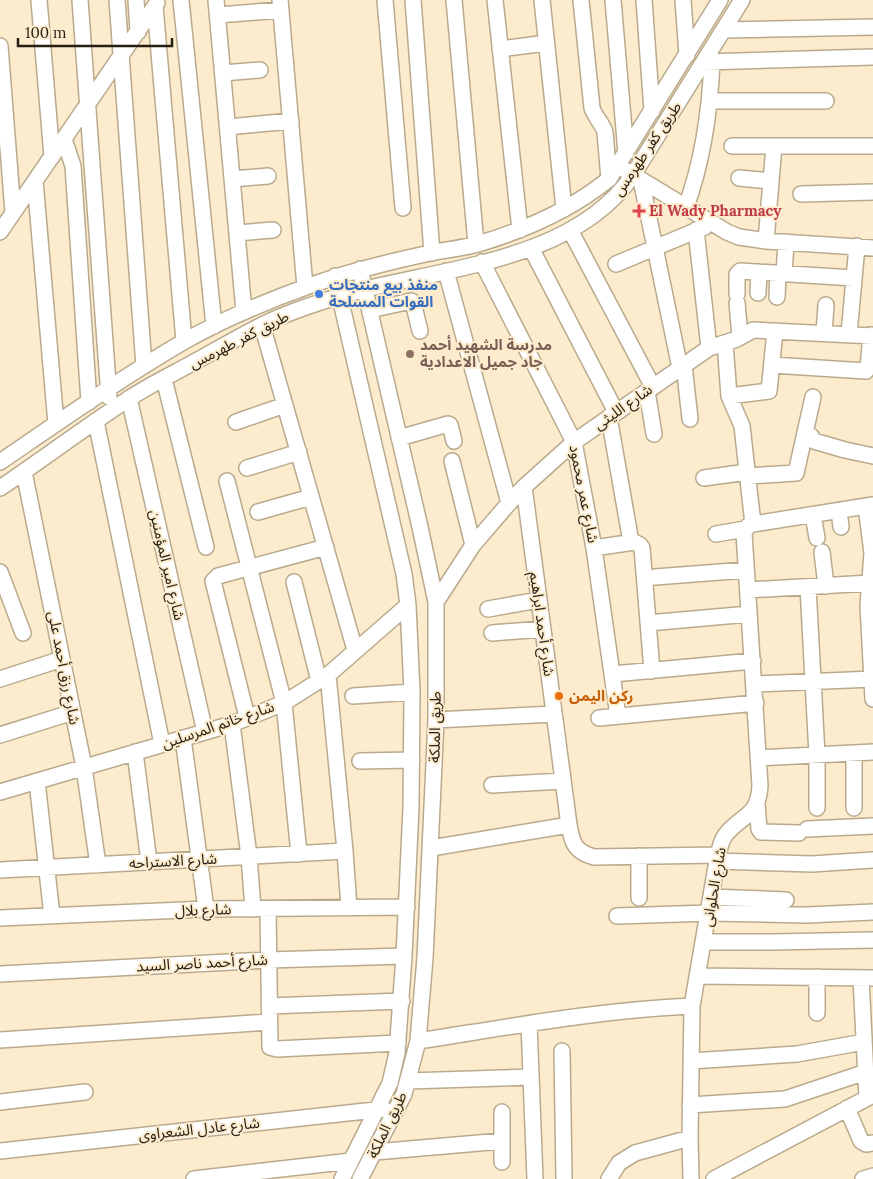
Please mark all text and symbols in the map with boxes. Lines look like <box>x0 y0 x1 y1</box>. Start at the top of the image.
scale bar <box>18 15 171 47</box>
text: 100 m <box>25 23 66 42</box>
street label: طريق كفر طهرمس <box>608 98 686 200</box>
place label: El Wady Pharmacy <box>649 201 782 220</box>
marker: El Wady Pharmacy <box>633 205 645 217</box>
place label: منفذ بيع منتجات القوات المسلحة <box>329 275 438 311</box>
marker: منفذ بيع منتجات القوات المسلحة <box>313 288 325 300</box>
street label: طريق كفر طهرمس <box>186 306 292 374</box>
place label: مدرسة الشهيد أحمد جاد جميل الاعدادية <box>420 335 552 371</box>
marker: مدرسة الشهيد أحمد جاد جميل الاعدادية <box>404 348 416 360</box>
street label: شارع الليثى <box>590 379 658 436</box>
street label: شارع عمر محمود <box>563 443 603 545</box>
street label: شارع امير المؤمنين <box>143 508 189 623</box>
street label: شارع أحمد ابراهيم <box>523 570 559 678</box>
street label: شارع رزق أحمد على <box>41 609 85 727</box>
place label: ركن اليمن <box>569 686 634 705</box>
marker: ركن اليمن <box>553 690 565 702</box>
street label: طريق الملكة <box>424 691 446 763</box>
street label: شارع خاتم المرسلين <box>159 696 278 756</box>
street label: شارع الحلوانى <box>697 845 733 929</box>
street label: شارع الاستراحه <box>128 849 218 875</box>
street label: شارع بلال <box>174 899 232 923</box>
street label: شارع أحمد ناصر السيد <box>136 950 269 978</box>
street label: طريق الملكة <box>362 1088 412 1162</box>
street label: شارع عادل الشعراوى <box>137 1113 261 1147</box>

